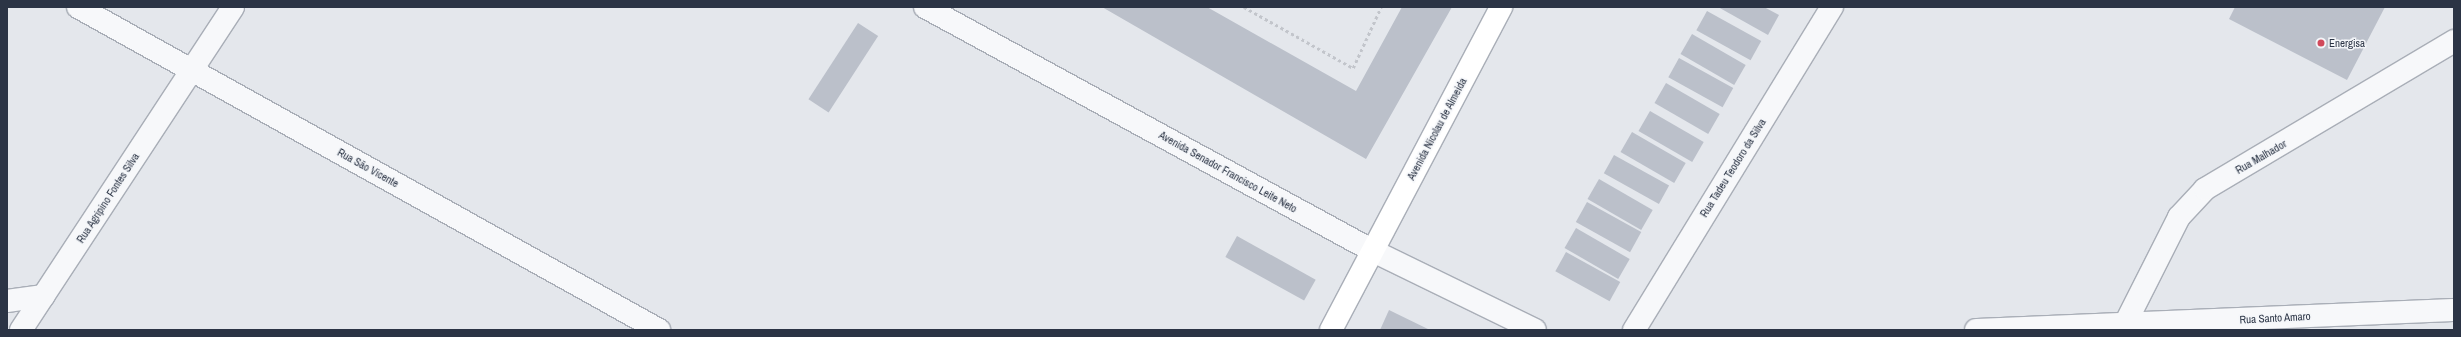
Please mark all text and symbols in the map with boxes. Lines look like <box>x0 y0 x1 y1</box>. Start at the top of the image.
place label: Energisa <box>2329 36 2365 50</box>
marker: Energisa <box>2316 38 2326 48</box>
street label: Avenida Nicolau de Almeida <box>1404 75 1470 183</box>
street label: Rua Tadeu Teodoro da Silva <box>1697 116 1769 220</box>
street label: Avenida Senador Francisco Leite Neto <box>1157 128 1299 216</box>
street label: Rua Malhador <box>2233 137 2289 177</box>
street label: Rua São Vicente <box>335 146 401 190</box>
street label: Rua Agripino Fontes Silva <box>74 150 142 246</box>
street label: Rua Santo Amaro <box>2239 310 2311 326</box>

